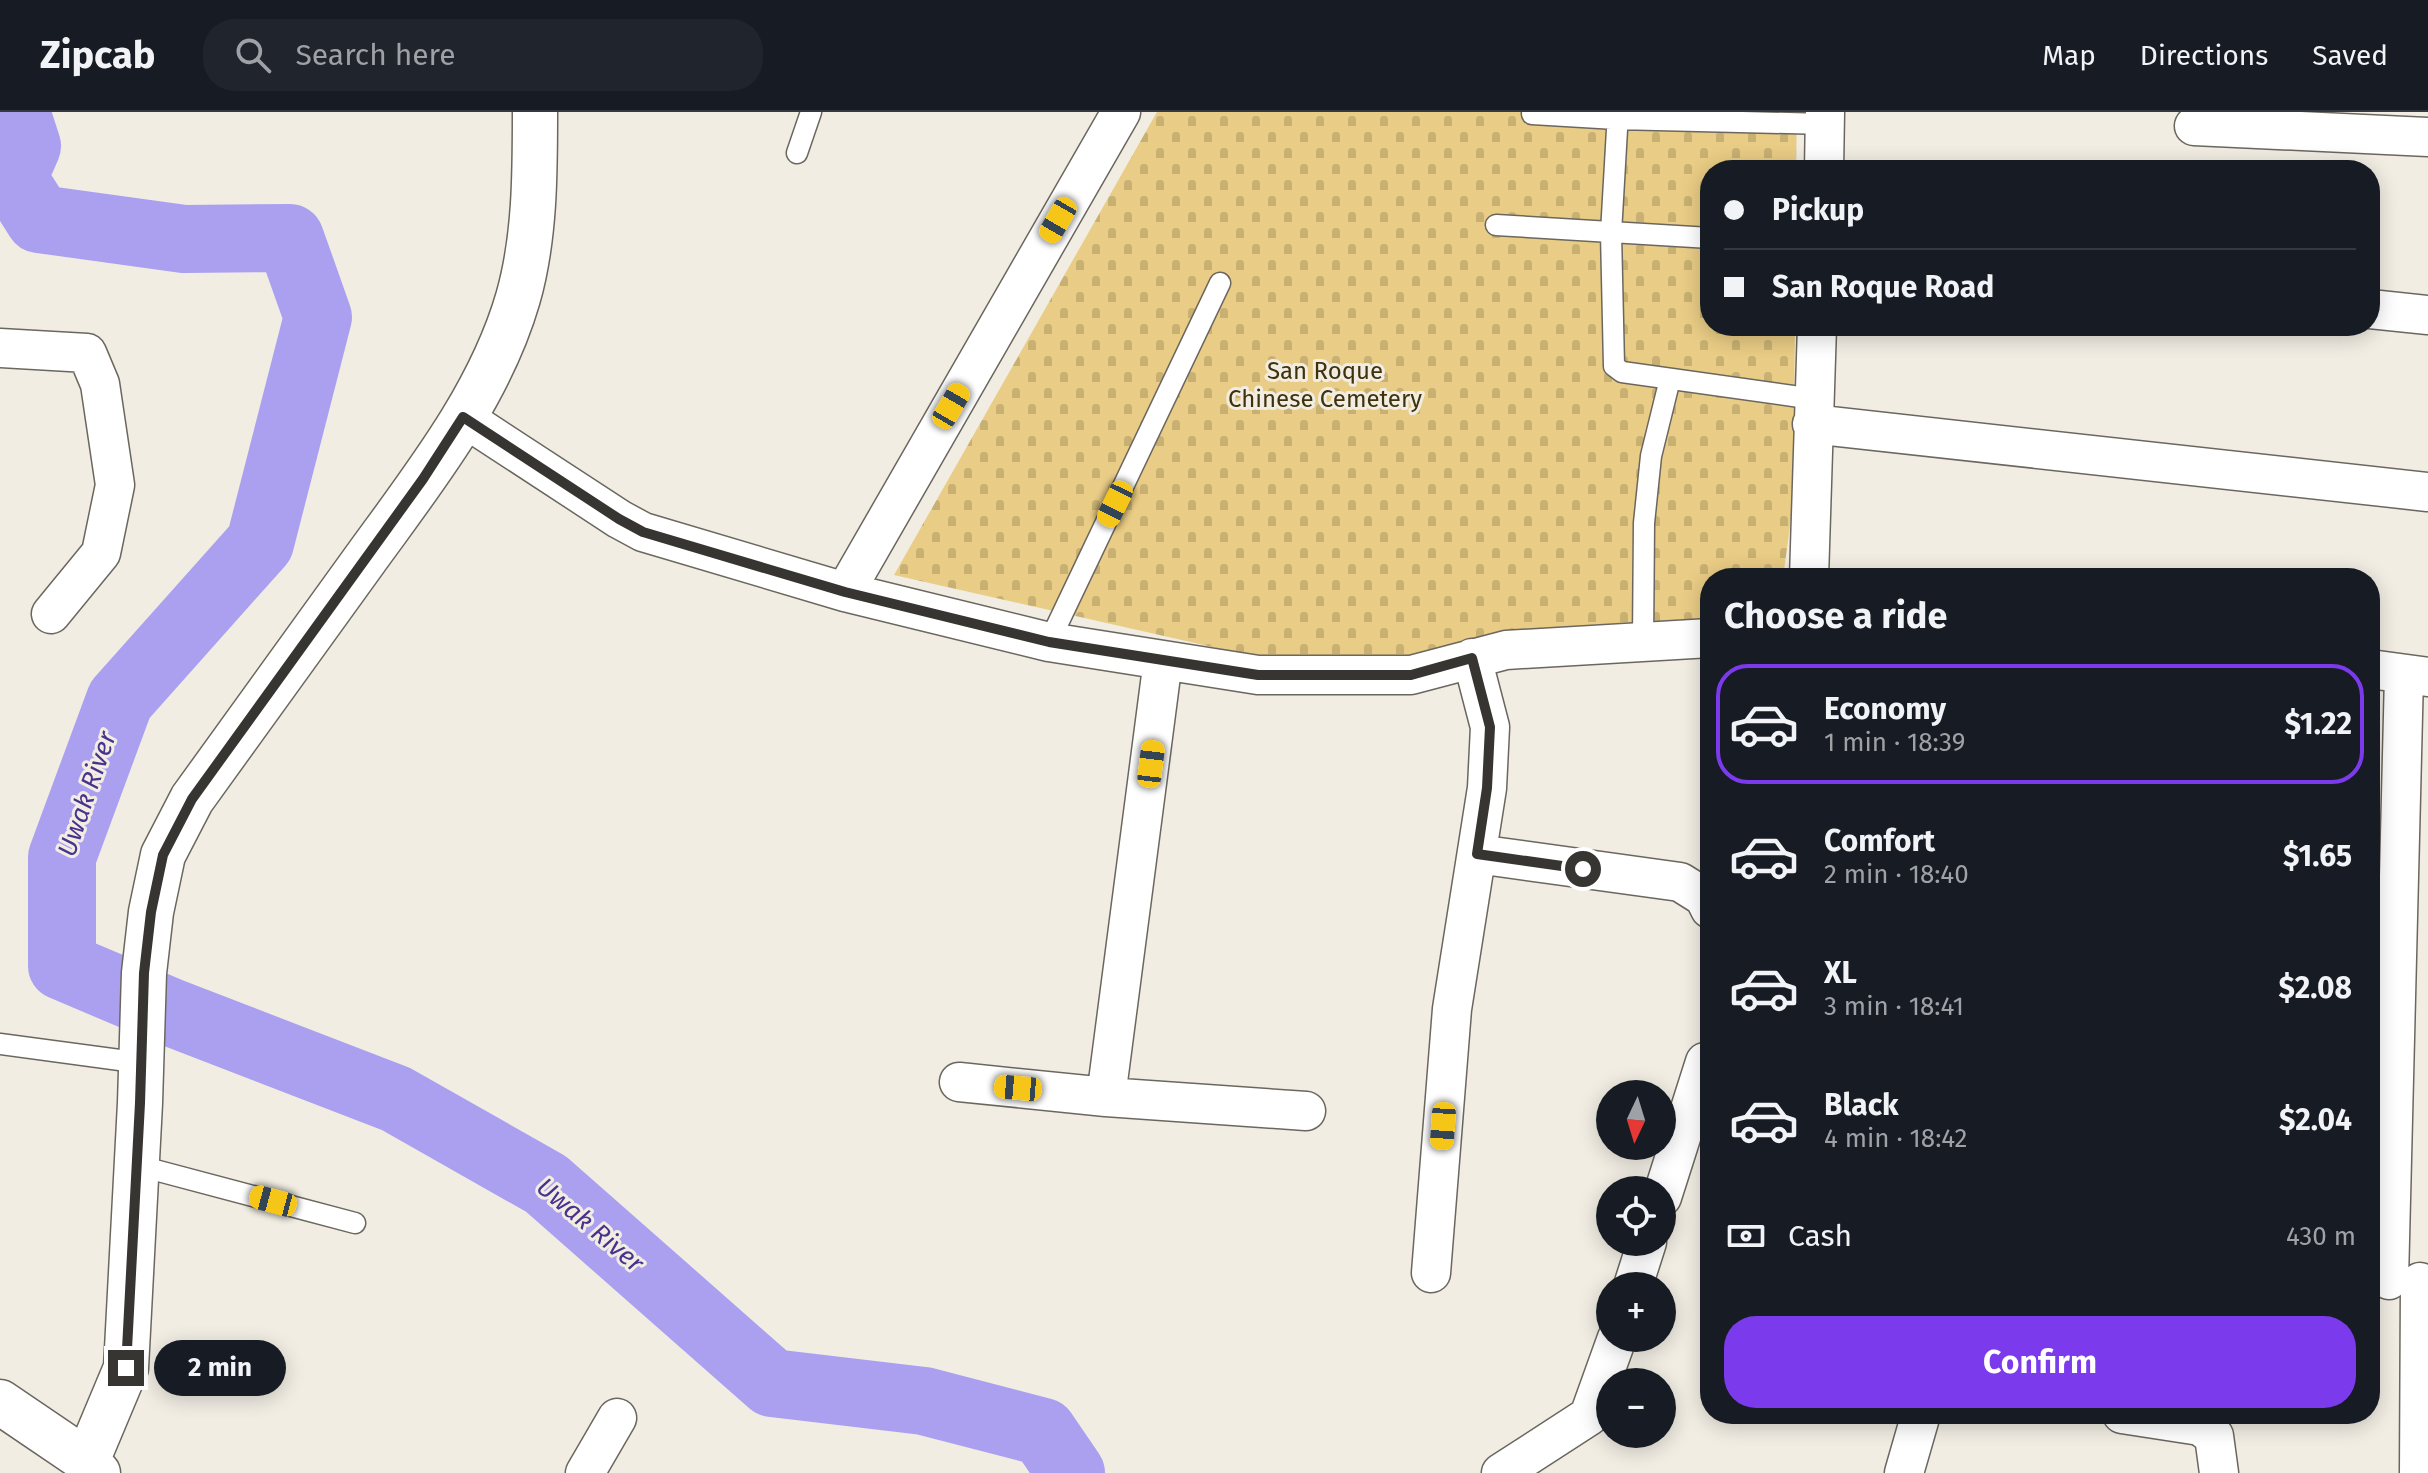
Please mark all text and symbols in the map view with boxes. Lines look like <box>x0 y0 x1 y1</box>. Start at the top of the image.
search box <box>203 19 763 91</box>
text: Zipcab <box>40 32 155 78</box>
icon: search <box>231 33 275 77</box>
text: Search here <box>295 37 456 73</box>
text: Map <box>2042 39 2096 72</box>
text: Directions <box>2140 39 2268 72</box>
text: Saved <box>2312 39 2388 72</box>
text: Pickup <box>1772 192 1864 228</box>
car <box>1036 193 1080 247</box>
text: San Roque Road <box>1772 269 1994 305</box>
park label: San Roque Chinese Cemetery <box>1228 357 1422 413</box>
car <box>929 379 973 433</box>
car <box>1094 477 1136 531</box>
text: Choose a ride <box>1724 594 1947 638</box>
icon: car <box>1728 688 1800 760</box>
text: Economy <box>1824 691 1946 727</box>
text: $1.22 <box>2284 706 2352 742</box>
water label: Uwak River <box>51 726 123 860</box>
text: 1 min · 18:39 <box>1824 727 1965 758</box>
car <box>1136 739 1166 789</box>
icon: car <box>1728 820 1800 892</box>
text: Comfort <box>1824 823 1935 859</box>
text: $1.65 <box>2283 838 2352 874</box>
route start <box>1565 851 1601 887</box>
text: 2 min · 18:40 <box>1824 859 1969 890</box>
icon: car <box>1728 952 1800 1024</box>
text: XL <box>1824 955 1857 991</box>
text: $2.08 <box>2279 970 2352 1006</box>
text: 3 min · 18:41 <box>1824 991 1964 1022</box>
car <box>993 1074 1043 1102</box>
north arrow <box>1596 1080 1676 1160</box>
map controls <box>1596 1080 1676 1448</box>
icon: car <box>1728 1084 1800 1156</box>
text: Black <box>1824 1087 1899 1123</box>
car <box>1429 1101 1457 1151</box>
text: $2.04 <box>2279 1102 2352 1138</box>
text: 4 min · 18:42 <box>1824 1123 1967 1154</box>
water label: Uwak River <box>530 1171 651 1279</box>
button: locate <box>1596 1176 1676 1256</box>
car <box>247 1183 299 1219</box>
icon: cash <box>1724 1214 1768 1258</box>
text: Cash <box>1788 1218 1852 1254</box>
text: 430 m <box>2286 1221 2356 1252</box>
button: + <box>1596 1272 1676 1352</box>
button: Confirm <box>1724 1316 2356 1408</box>
callout: 2 min <box>154 1340 286 1396</box>
route end <box>108 1350 144 1386</box>
text: 2 min <box>188 1352 252 1383</box>
button: − <box>1596 1368 1676 1448</box>

